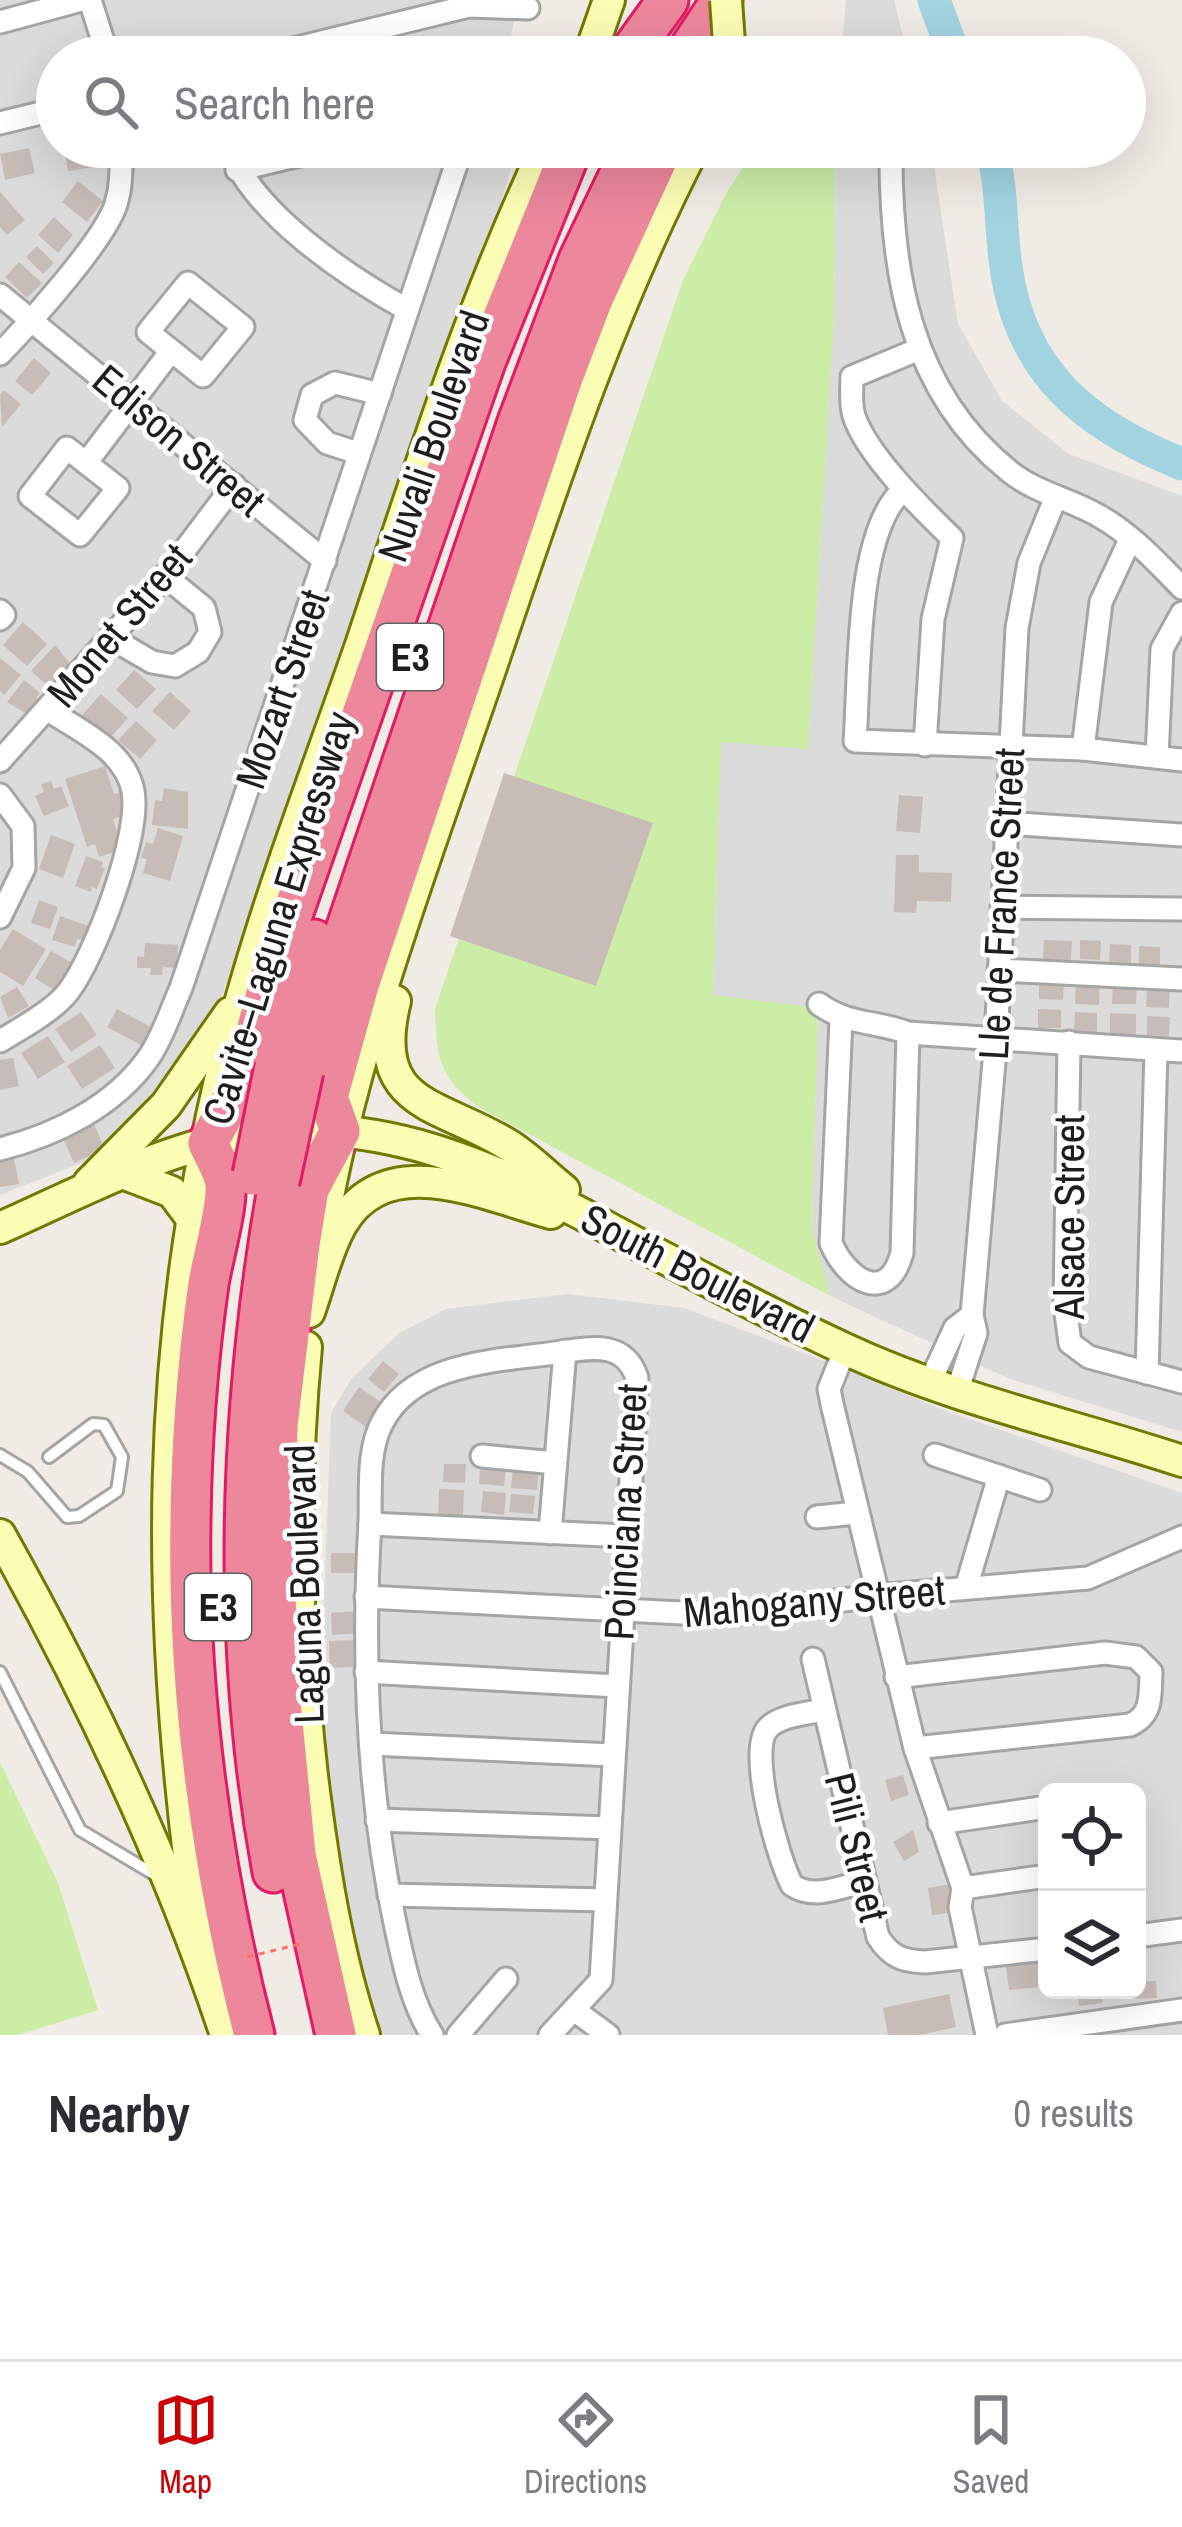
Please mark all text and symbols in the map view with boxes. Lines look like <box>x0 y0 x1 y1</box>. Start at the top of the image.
search box <box>36 36 1146 168</box>
icon: search <box>78 69 144 135</box>
text: Search here <box>174 72 375 133</box>
street label: Nuvali Boulevard <box>364 303 502 569</box>
street label: Edison Street <box>81 351 277 529</box>
street label: Monet Street <box>34 531 204 719</box>
street label: Mozart Street <box>222 582 342 796</box>
road number: E3 <box>377 624 443 690</box>
street label: Cavite–Laguna Expressway <box>189 705 367 1131</box>
street label: Lle de France Street <box>965 747 1037 1061</box>
street label: Alsace Street <box>1041 1115 1097 1320</box>
street label: South Boulevard <box>572 1190 824 1356</box>
street label: Poinciana Street <box>590 1382 660 1642</box>
street label: Laguna Boulevard <box>271 1443 337 1725</box>
street label: Mahogany Street <box>681 1562 947 1640</box>
road number: E3 <box>185 1574 251 1640</box>
street label: Pili Street <box>812 1767 902 1927</box>
map controls <box>1038 1783 1146 1999</box>
button: locate <box>1038 1783 1146 1891</box>
button: layers <box>1038 1891 1146 1999</box>
text: Nearby <box>48 2079 190 2148</box>
text: 0 results <box>1013 2087 1134 2139</box>
tab: Map <box>153 2387 219 2503</box>
tab: Directions <box>524 2387 647 2503</box>
tab: Saved <box>953 2387 1029 2503</box>

